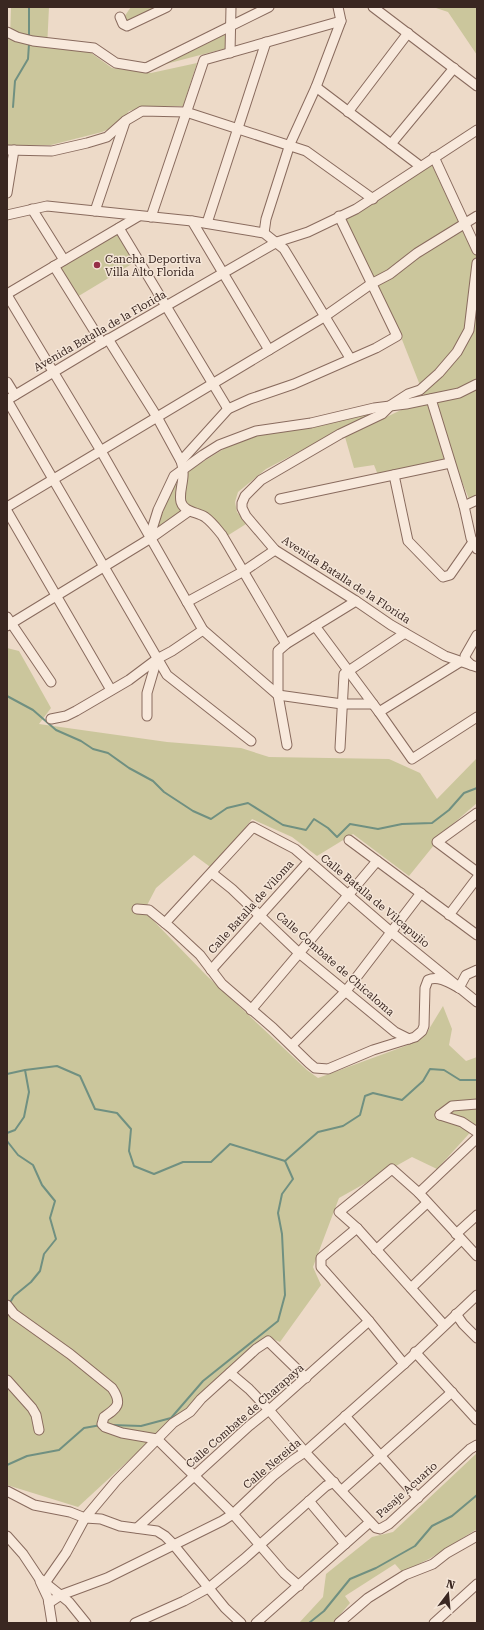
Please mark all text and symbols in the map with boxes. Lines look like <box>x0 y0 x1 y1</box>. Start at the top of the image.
place label: Cancha Deportiva Villa Alto Florida <box>105 253 201 279</box>
marker: Cancha Deportiva Villa Alto Florida <box>92 260 102 270</box>
street label: Avenida Batalla de la Florida <box>32 288 168 374</box>
street label: Avenida Batalla de la Florida <box>279 534 413 626</box>
street label: Calle Batalla de Vilcapujio <box>318 852 432 951</box>
street label: Calle Batalla de Viloma <box>206 858 296 956</box>
street label: Calle Combate de Chicaloma <box>273 909 397 1019</box>
street label: Calle Combate de Charapaya <box>183 1361 307 1471</box>
street label: Calle Nereida <box>241 1436 303 1492</box>
street label: Pasaje Acuario <box>374 1459 440 1521</box>
north arrow <box>428 1574 468 1614</box>
text: N <box>445 1577 457 1592</box>

